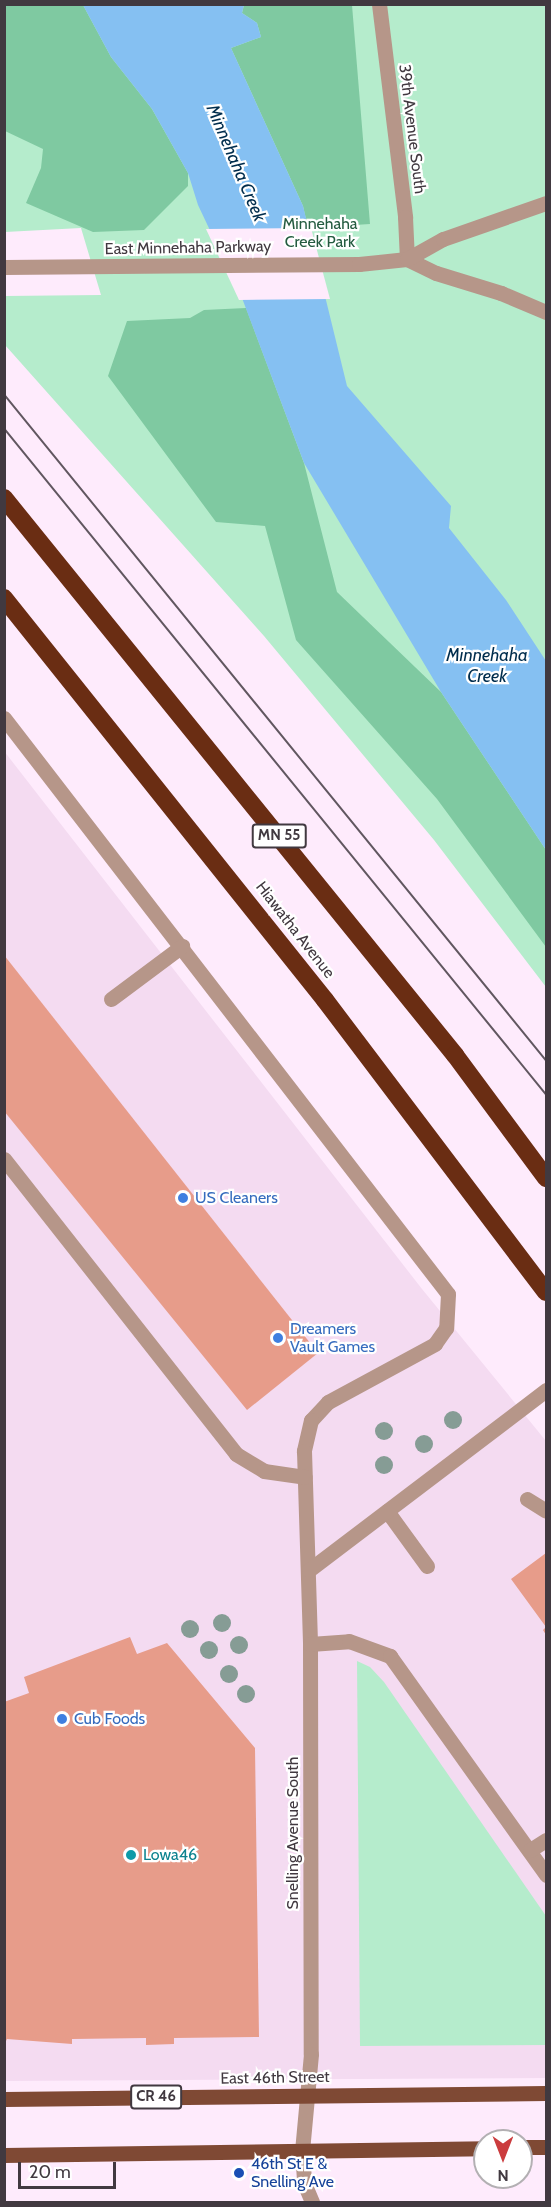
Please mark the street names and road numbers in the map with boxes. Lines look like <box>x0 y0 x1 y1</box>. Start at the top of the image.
street label: 39th Avenue South <box>395 63 429 195</box>
street label: East Minnehaha Parkway <box>105 237 271 259</box>
road number: MN 55 <box>250 824 308 848</box>
street label: Hiawatha Avenue <box>251 878 339 982</box>
street label: Snelling Avenue South <box>283 1757 303 1909</box>
street label: East 46th Street <box>220 2067 330 2089</box>
road number: CR 46 <box>129 2085 183 2109</box>

